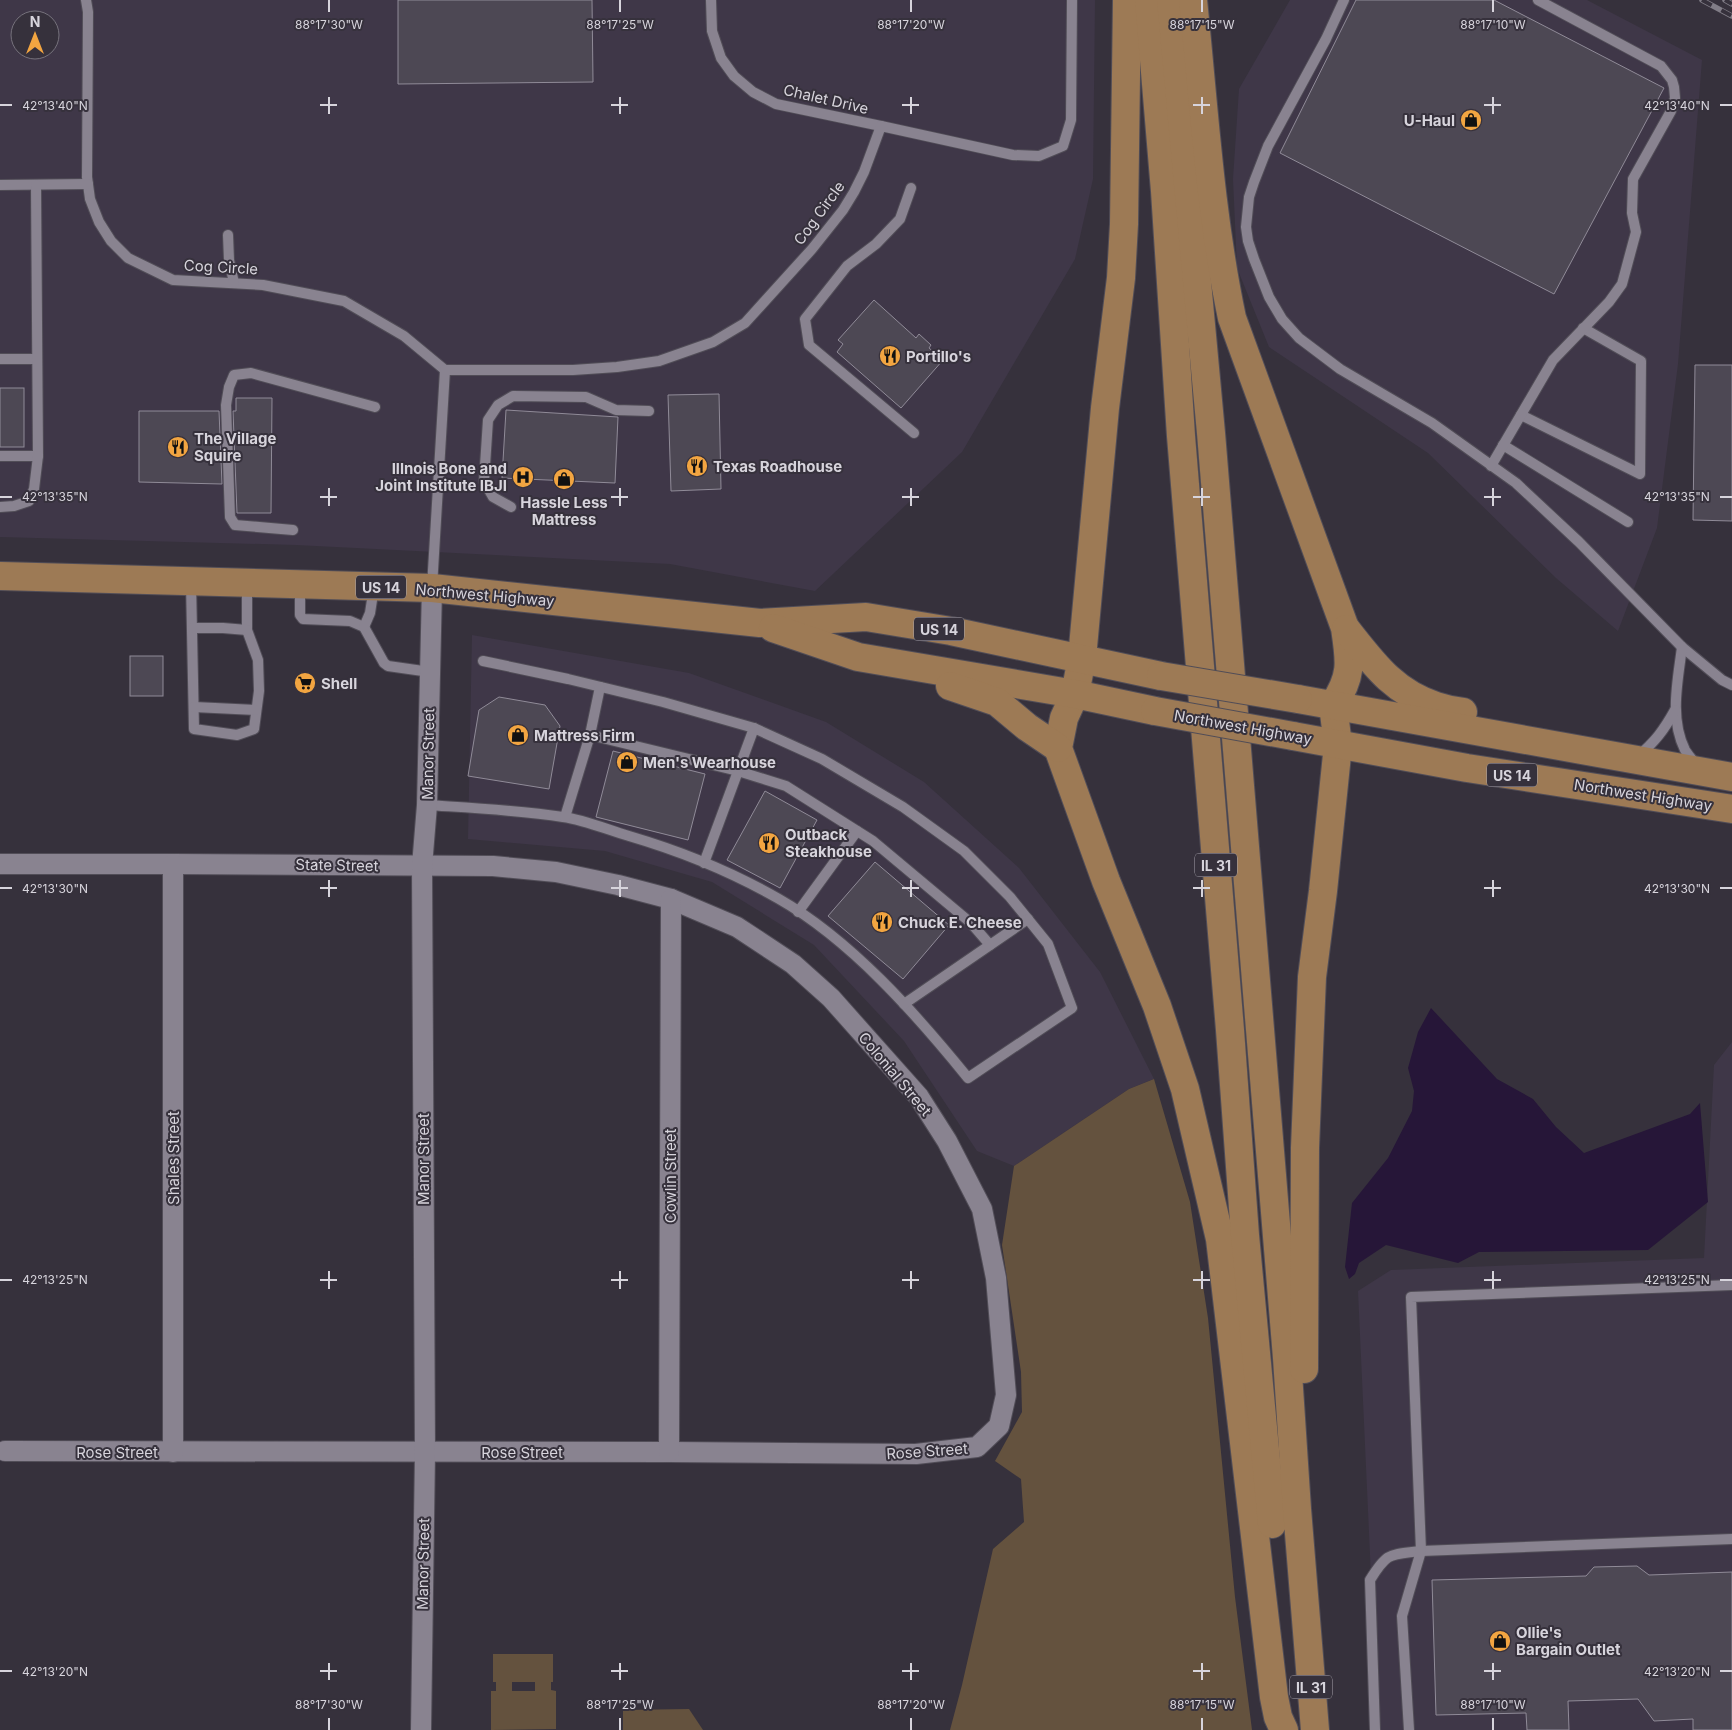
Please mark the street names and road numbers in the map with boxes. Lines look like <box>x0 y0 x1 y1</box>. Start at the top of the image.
street label: Chalet Drive <box>781 80 871 118</box>
street label: Cog Circle <box>789 177 849 249</box>
street label: Cog Circle <box>183 256 259 278</box>
road number: US 14 <box>356 576 406 598</box>
street label: Northwest Highway <box>415 579 556 611</box>
road number: US 14 <box>914 618 964 640</box>
street label: Northwest Highway <box>1173 706 1314 749</box>
street label: Manor Street <box>418 708 438 800</box>
road number: US 14 <box>1487 764 1537 786</box>
street label: Northwest Highway <box>1573 775 1714 815</box>
road number: IL 31 <box>1195 854 1237 876</box>
street label: State Street <box>295 855 379 875</box>
street label: Colonial Street <box>854 1028 936 1120</box>
street label: Shales Street <box>164 1111 183 1205</box>
street label: Manor Street <box>414 1113 433 1205</box>
street label: Cowlin Street <box>661 1129 680 1223</box>
street label: Rose Street <box>886 1439 968 1463</box>
street label: Rose Street <box>76 1443 158 1462</box>
street label: Rose Street <box>481 1443 563 1462</box>
street label: Manor Street <box>413 1518 433 1610</box>
road number: IL 31 <box>1290 1675 1332 1698</box>

